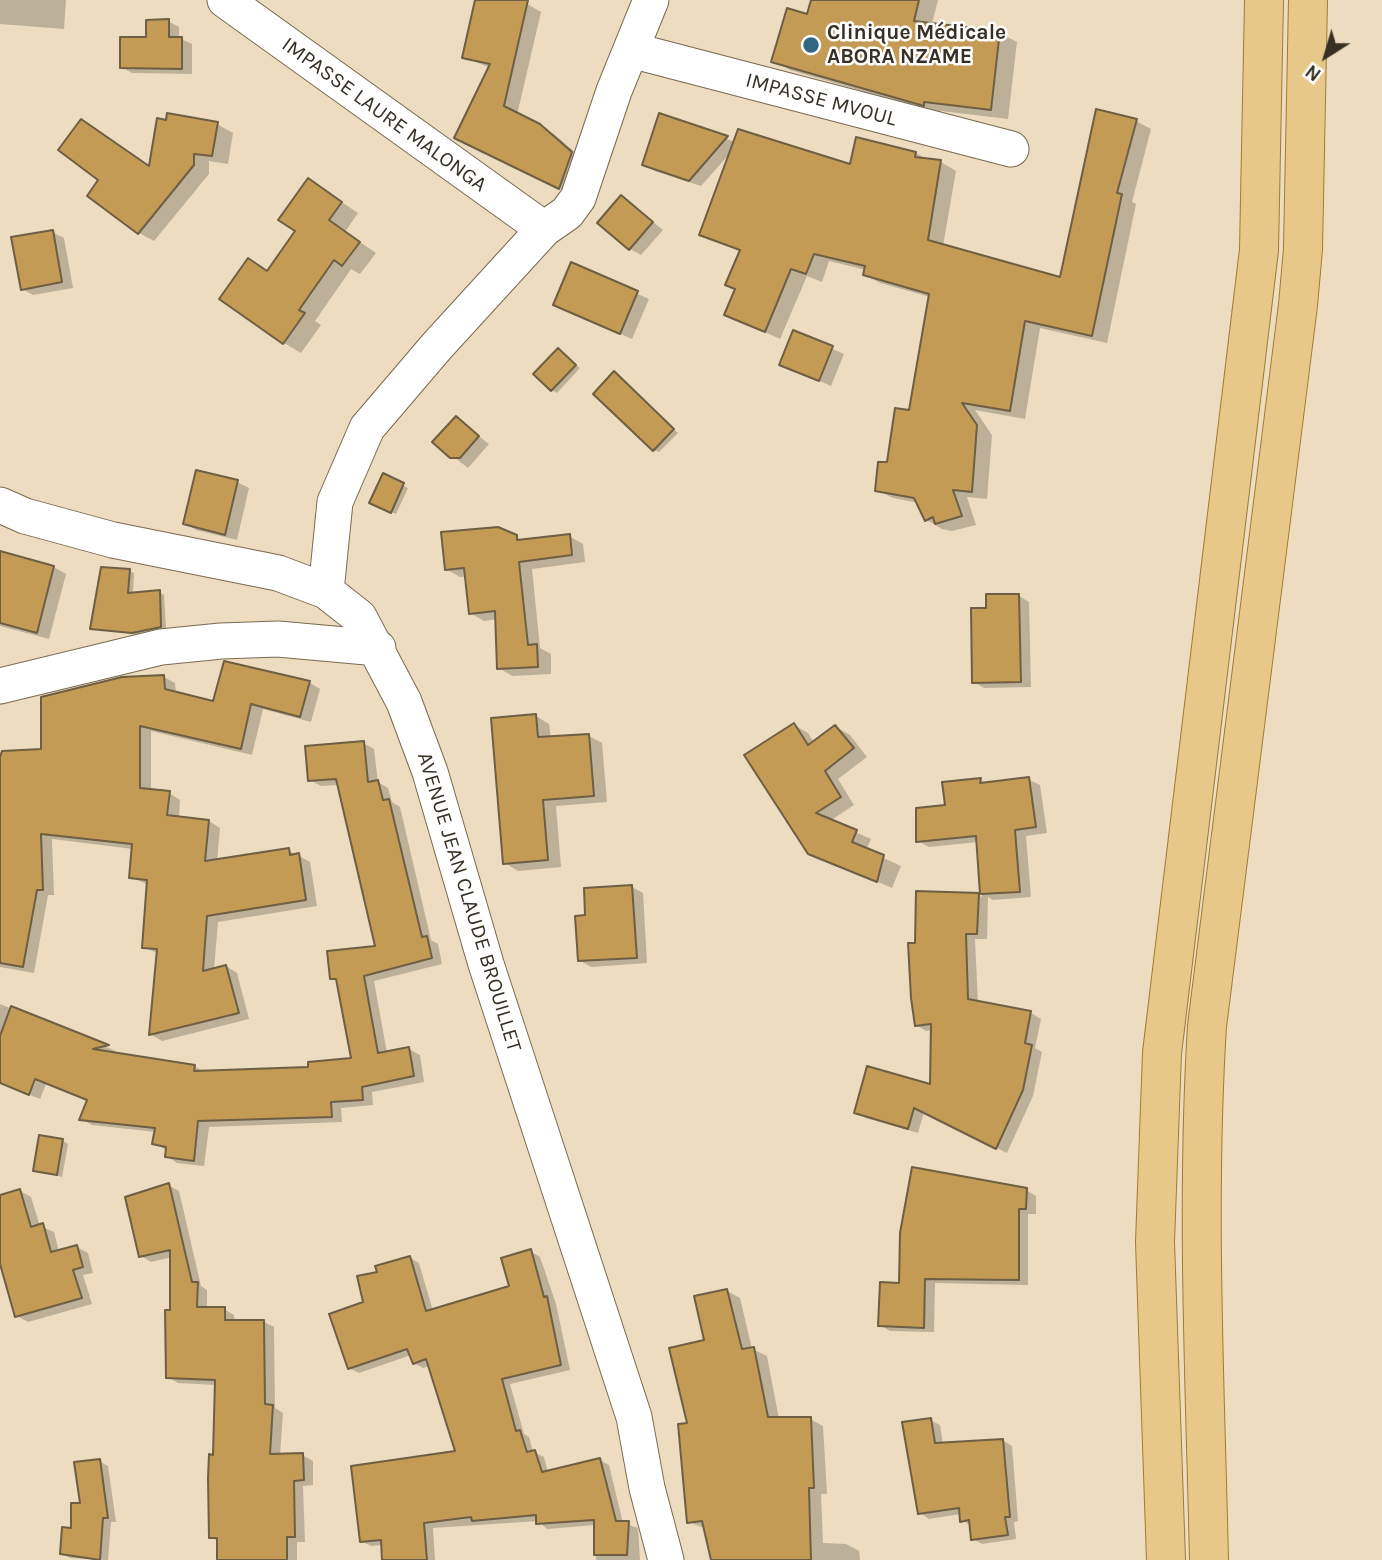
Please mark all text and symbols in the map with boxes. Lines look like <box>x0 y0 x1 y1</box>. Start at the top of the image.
place label: Clinique Médicale ABORA NZAME <box>827 20 1006 70</box>
north arrow <box>1291 21 1361 91</box>
street label: IMPASSE LAURE MALONGA <box>277 32 491 198</box>
marker: Clinique Médicale ABORA NZAME <box>801 35 821 55</box>
text: N <box>1301 60 1325 86</box>
street label: IMPASSE MVOUL <box>743 68 899 132</box>
street label: AVENUE JEAN CLAUDE BROUILLET <box>411 749 527 1055</box>

